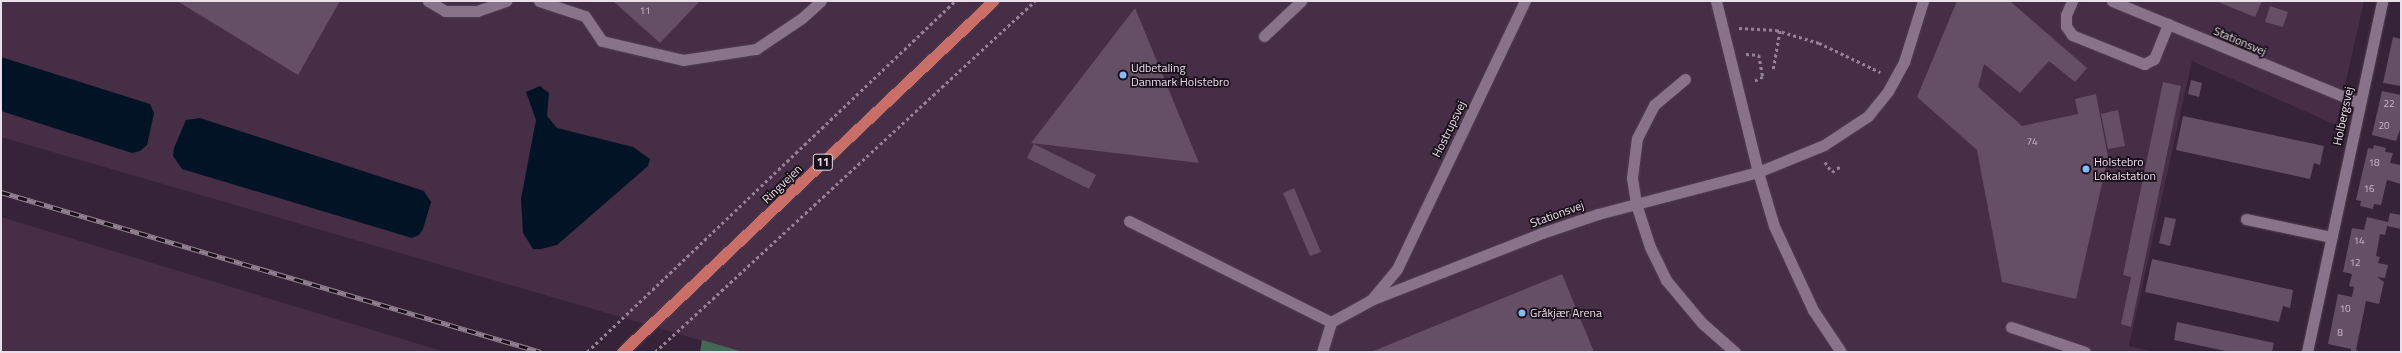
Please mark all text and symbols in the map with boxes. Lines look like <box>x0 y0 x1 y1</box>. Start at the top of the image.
house number: 11 <box>639 5 651 17</box>
street label: Stationsvej <box>2211 23 2269 59</box>
place label: Udbetaling Danmark Holstebro <box>1131 61 1229 89</box>
marker: Udbetaling Danmark Holstebro <box>1118 70 1128 80</box>
street label: Holbergsvej <box>2330 85 2356 147</box>
street label: Hostrupsvej <box>1429 98 1469 160</box>
house number: 22 <box>2383 98 2395 110</box>
house number: 20 <box>2378 120 2390 132</box>
house number: 74 <box>2026 136 2038 148</box>
road number: 11 <box>812 153 834 171</box>
place label: Holstebro Lokalstation <box>2094 155 2156 183</box>
house number: 18 <box>2368 157 2380 169</box>
street label: Ringvejen <box>759 162 805 206</box>
marker: Holstebro Lokalstation <box>2081 164 2091 174</box>
house number: 16 <box>2363 183 2375 195</box>
street label: Stationsvej <box>1528 198 1586 230</box>
house number: 14 <box>2353 235 2365 247</box>
house number: 12 <box>2349 257 2361 269</box>
house number: 10 <box>2339 303 2351 315</box>
place label: Gråkjær Arena <box>1530 306 1602 320</box>
marker: Gråkjær Arena <box>1517 308 1527 318</box>
house number: 8 <box>2337 327 2343 339</box>

